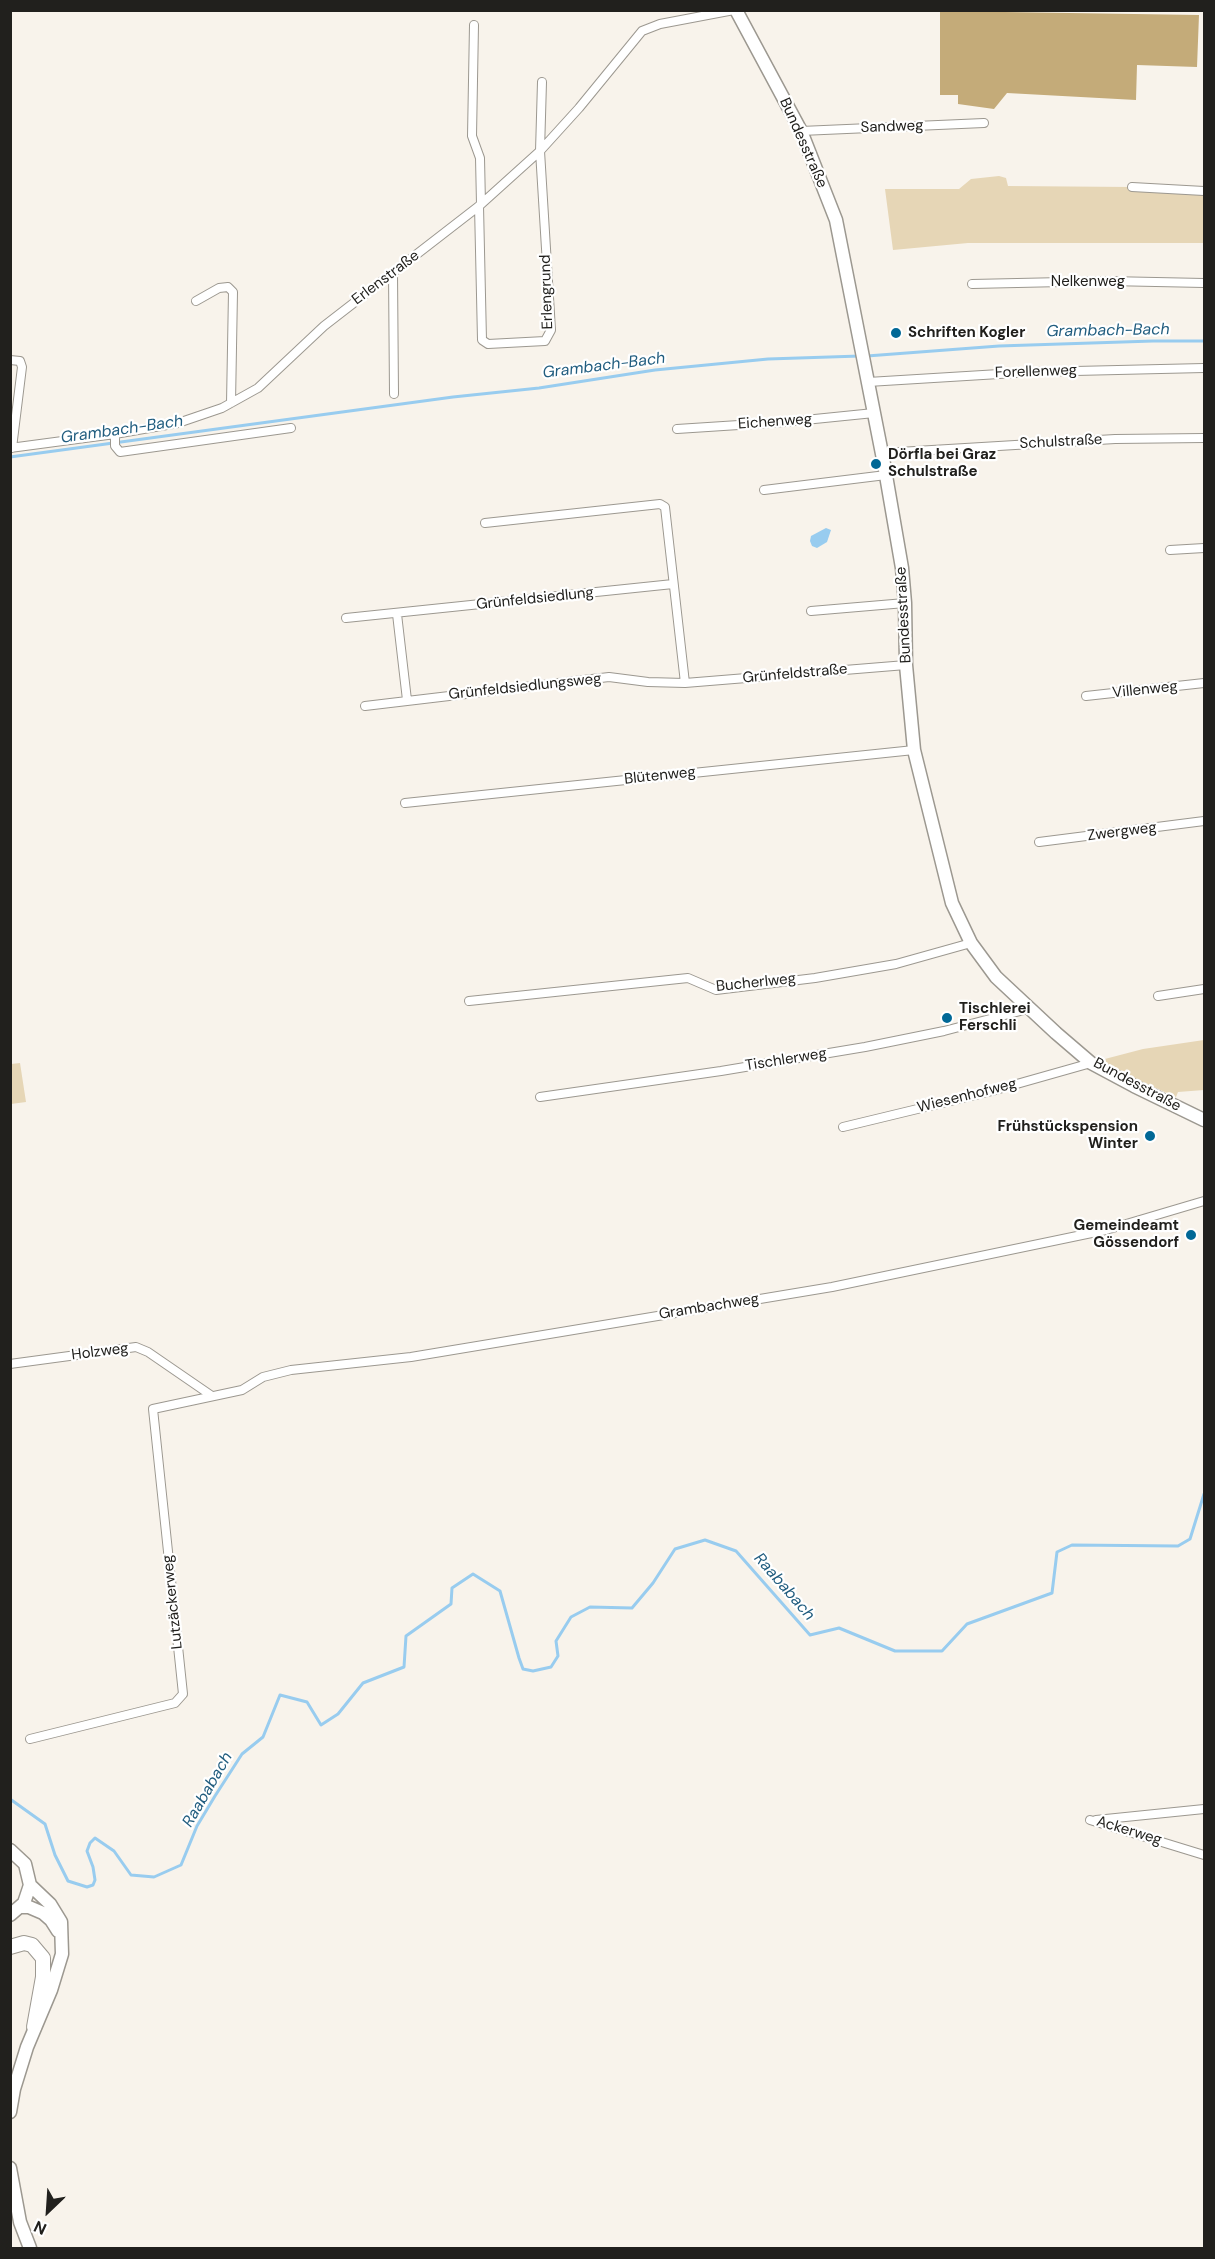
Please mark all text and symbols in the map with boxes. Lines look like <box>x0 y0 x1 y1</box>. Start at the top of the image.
street label: Bundesstraße <box>775 95 831 191</box>
street label: Sandweg <box>860 117 924 137</box>
street label: Erlenstraße <box>349 247 423 309</box>
street label: Erlengrund <box>537 254 557 330</box>
street label: Nelkenweg <box>1051 273 1125 291</box>
water label: Grambach-Bach <box>1046 320 1170 342</box>
place label: Schriften Kogler <box>908 324 1025 342</box>
marker: Schriften Kogler <box>889 326 903 340</box>
water label: Grambach-Bach <box>542 349 666 383</box>
street label: Forellenweg <box>995 362 1077 382</box>
street label: Eichenweg <box>737 410 813 434</box>
water label: Grambach-Bach <box>60 412 184 448</box>
street label: Schulstraße <box>1019 431 1103 453</box>
place label: Dörfla bei Graz Schulstraße <box>888 446 996 481</box>
marker: Dörfla bei Graz Schulstraße <box>869 457 883 471</box>
street label: Bundesstraße <box>892 566 916 664</box>
street label: Grünfeldsiedlung <box>475 584 595 614</box>
street label: Grünfeldstraße <box>742 660 848 688</box>
street label: Grünfeldsiedlungsweg <box>448 670 602 704</box>
street label: Villenweg <box>1112 678 1178 702</box>
street label: Blütenweg <box>623 763 697 789</box>
street label: Zwergweg <box>1086 819 1158 845</box>
street label: Bucherlweg <box>715 970 797 996</box>
place label: Tischlerei Ferschli <box>959 1000 1031 1035</box>
marker: Tischlerei Ferschli <box>940 1011 954 1025</box>
street label: Tischlerweg <box>744 1045 828 1075</box>
street label: Bundesstraße <box>1090 1054 1184 1116</box>
street label: Wiesenhofweg <box>915 1075 1019 1117</box>
place label: Frühstückspension Winter <box>998 1118 1138 1153</box>
marker: Frühstückspension Winter <box>1143 1129 1157 1143</box>
place label: Gemeindeamt Gössendorf <box>1074 1217 1179 1252</box>
marker: Gemeindeamt Gössendorf <box>1184 1228 1198 1242</box>
street label: Grambachweg <box>658 1290 760 1324</box>
street label: Holzweg <box>70 1340 130 1364</box>
water label: Raababach <box>749 1549 819 1625</box>
street label: Lutzäckerweg <box>159 1554 187 1650</box>
water label: Raababach <box>179 1749 237 1831</box>
street label: Ackerweg <box>1094 1813 1164 1849</box>
north arrow <box>18 2181 78 2241</box>
text: N <box>30 2216 50 2240</box>

